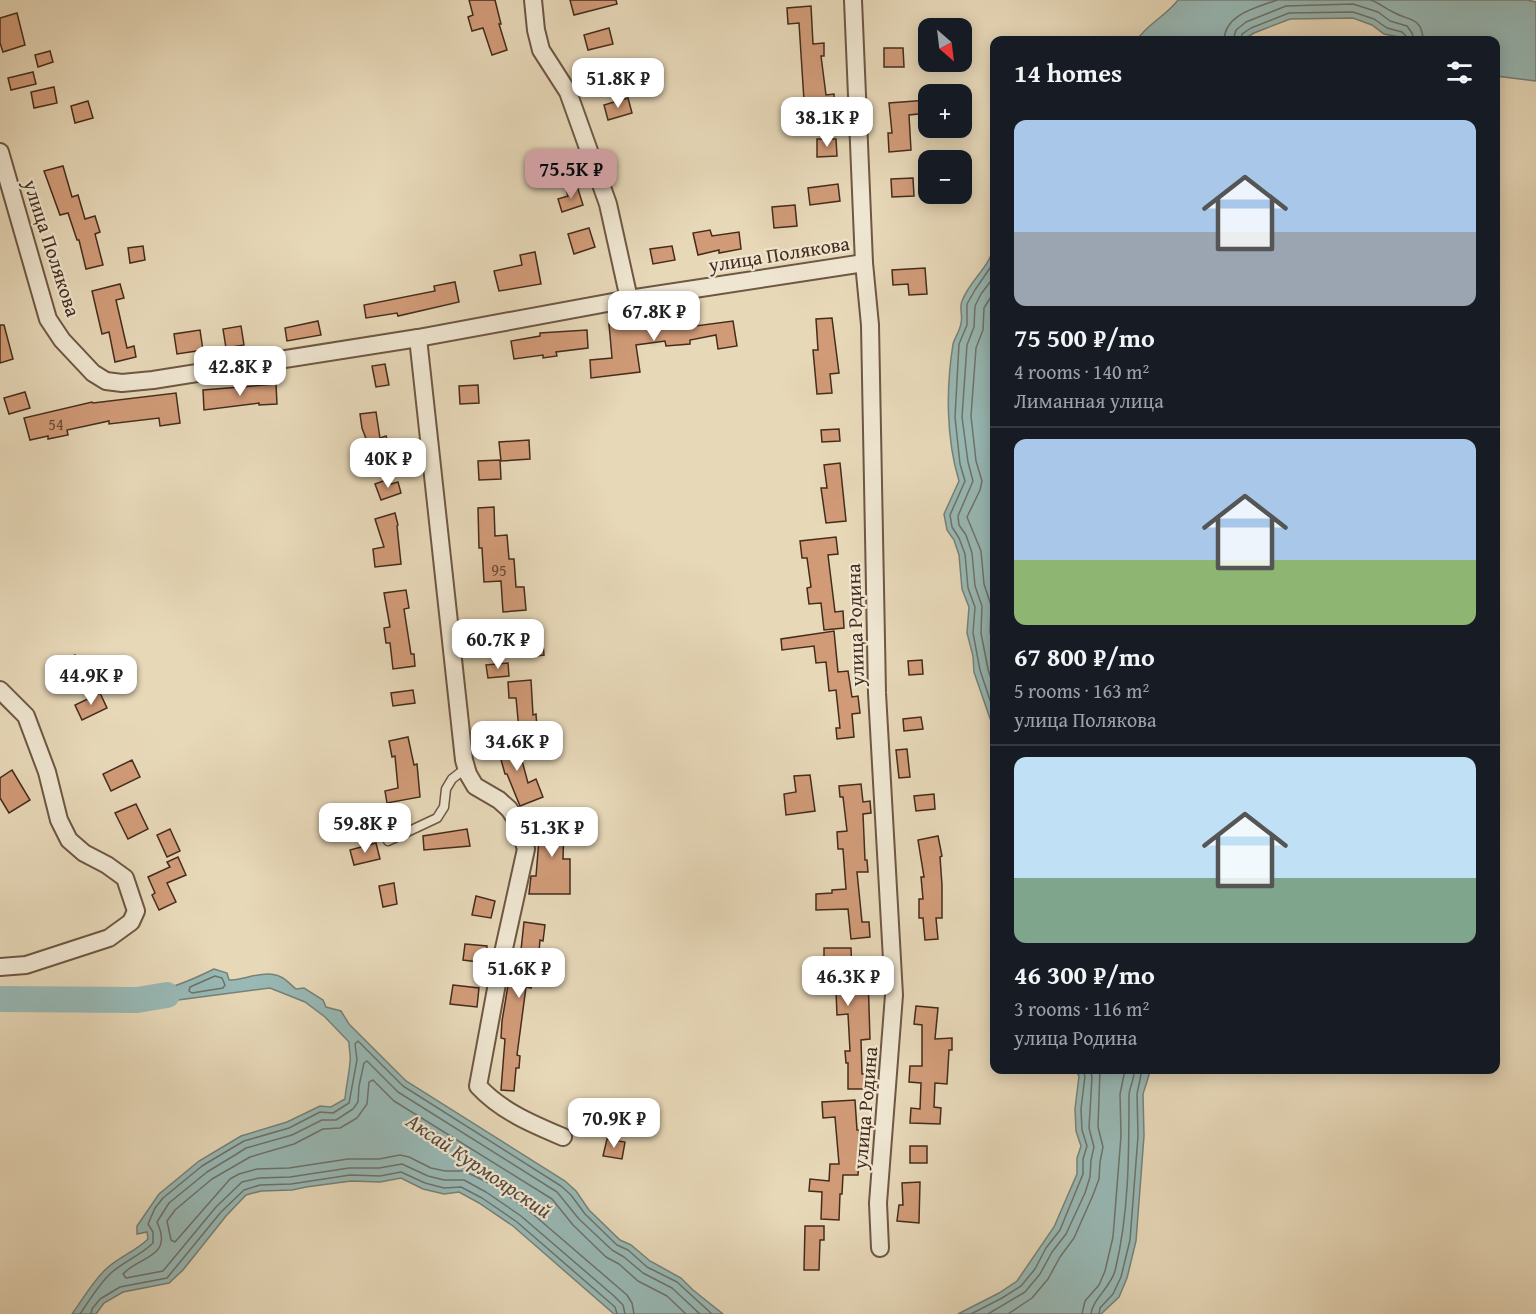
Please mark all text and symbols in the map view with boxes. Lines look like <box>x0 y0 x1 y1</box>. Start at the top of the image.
north arrow <box>918 18 972 72</box>
map controls <box>918 18 972 204</box>
text: 14 homes <box>1014 53 1122 92</box>
icon: filters <box>1443 56 1476 89</box>
pin: 51.8K ₽ <box>563 58 673 109</box>
text: 51.8K ₽ <box>586 63 650 92</box>
button: + <box>918 84 972 138</box>
pin: 38.1K ₽ <box>772 97 882 148</box>
text: 38.1K ₽ <box>795 102 859 131</box>
pin: 75.5K ₽ <box>516 149 626 200</box>
button: − <box>918 150 972 204</box>
text: 75.5K ₽ <box>539 154 603 183</box>
icon: home <box>1191 159 1299 267</box>
street label: улица Полякова <box>16 175 88 321</box>
street label: улица Полякова <box>705 228 852 279</box>
pin: 67.8K ₽ <box>599 291 709 342</box>
text: 67.8K ₽ <box>622 296 686 325</box>
text: 75 500 ₽/mo <box>1014 318 1155 357</box>
pin: 42.8K ₽ <box>185 346 295 397</box>
text: 42.8K ₽ <box>208 351 272 380</box>
text: 4 rooms · 140 m² <box>1014 357 1149 386</box>
text: Лиманная улица <box>1014 386 1164 415</box>
house number: 54 <box>48 412 64 436</box>
pin: 40K ₽ <box>346 438 430 489</box>
text: 40K ₽ <box>364 443 412 472</box>
icon: home <box>1191 478 1299 586</box>
house number: 95 <box>491 558 507 582</box>
street label: улица Родина <box>838 562 871 688</box>
pin: 60.7K ₽ <box>443 619 553 670</box>
text: 60.7K ₽ <box>466 624 530 653</box>
text: 67 800 ₽/mo <box>1014 637 1155 676</box>
pin: 44.9K ₽ <box>36 655 146 706</box>
text: 44.9K ₽ <box>59 660 123 689</box>
text: 5 rooms · 163 m² <box>1014 676 1149 705</box>
text: улица Полякова <box>1014 705 1157 734</box>
pin: 34.6K ₽ <box>462 721 572 772</box>
text: 34.6K ₽ <box>485 726 549 755</box>
icon: home <box>1191 796 1299 904</box>
pin: 59.8K ₽ <box>310 803 420 854</box>
pin: 51.3K ₽ <box>497 807 607 858</box>
text: 59.8K ₽ <box>333 808 397 837</box>
text: 51.3K ₽ <box>520 812 584 841</box>
pin: 51.6K ₽ <box>464 948 574 999</box>
text: 51.6K ₽ <box>487 953 551 982</box>
text: 46 300 ₽/mo <box>1014 955 1155 994</box>
pin: 46.3K ₽ <box>793 956 903 1007</box>
text: 46.3K ₽ <box>816 961 880 990</box>
text: 3 rooms · 116 m² <box>1014 994 1149 1023</box>
text: улица Родина <box>1014 1023 1137 1052</box>
street label: улица Родина <box>845 1045 884 1172</box>
pin: 70.9K ₽ <box>559 1098 669 1149</box>
text: 70.9K ₽ <box>582 1103 646 1132</box>
water label: Аксай Курмоярский <box>399 1105 559 1226</box>

